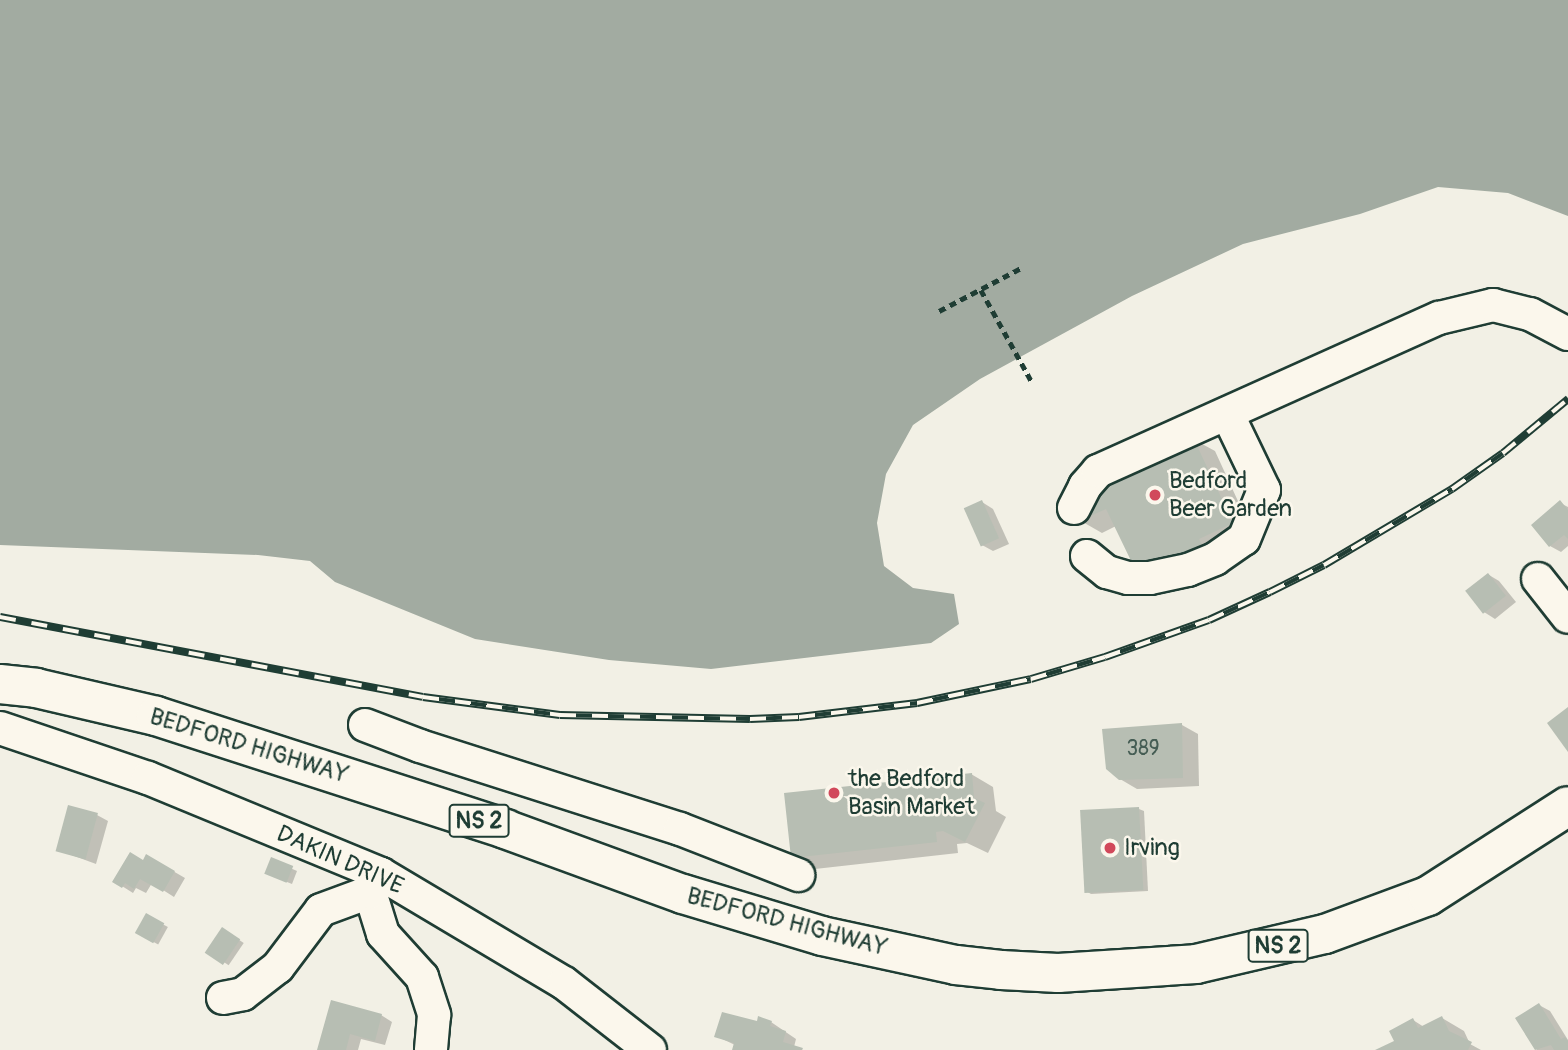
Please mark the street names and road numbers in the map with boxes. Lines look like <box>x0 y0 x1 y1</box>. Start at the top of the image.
street label: BEDFORD HIGHWAY <box>146 702 352 790</box>
road number: NS 2 <box>448 802 510 841</box>
street label: DAKIN DRIVE <box>272 819 408 901</box>
street label: BEDFORD HIGHWAY <box>684 881 890 963</box>
road number: NS 2 <box>1246 926 1310 965</box>

